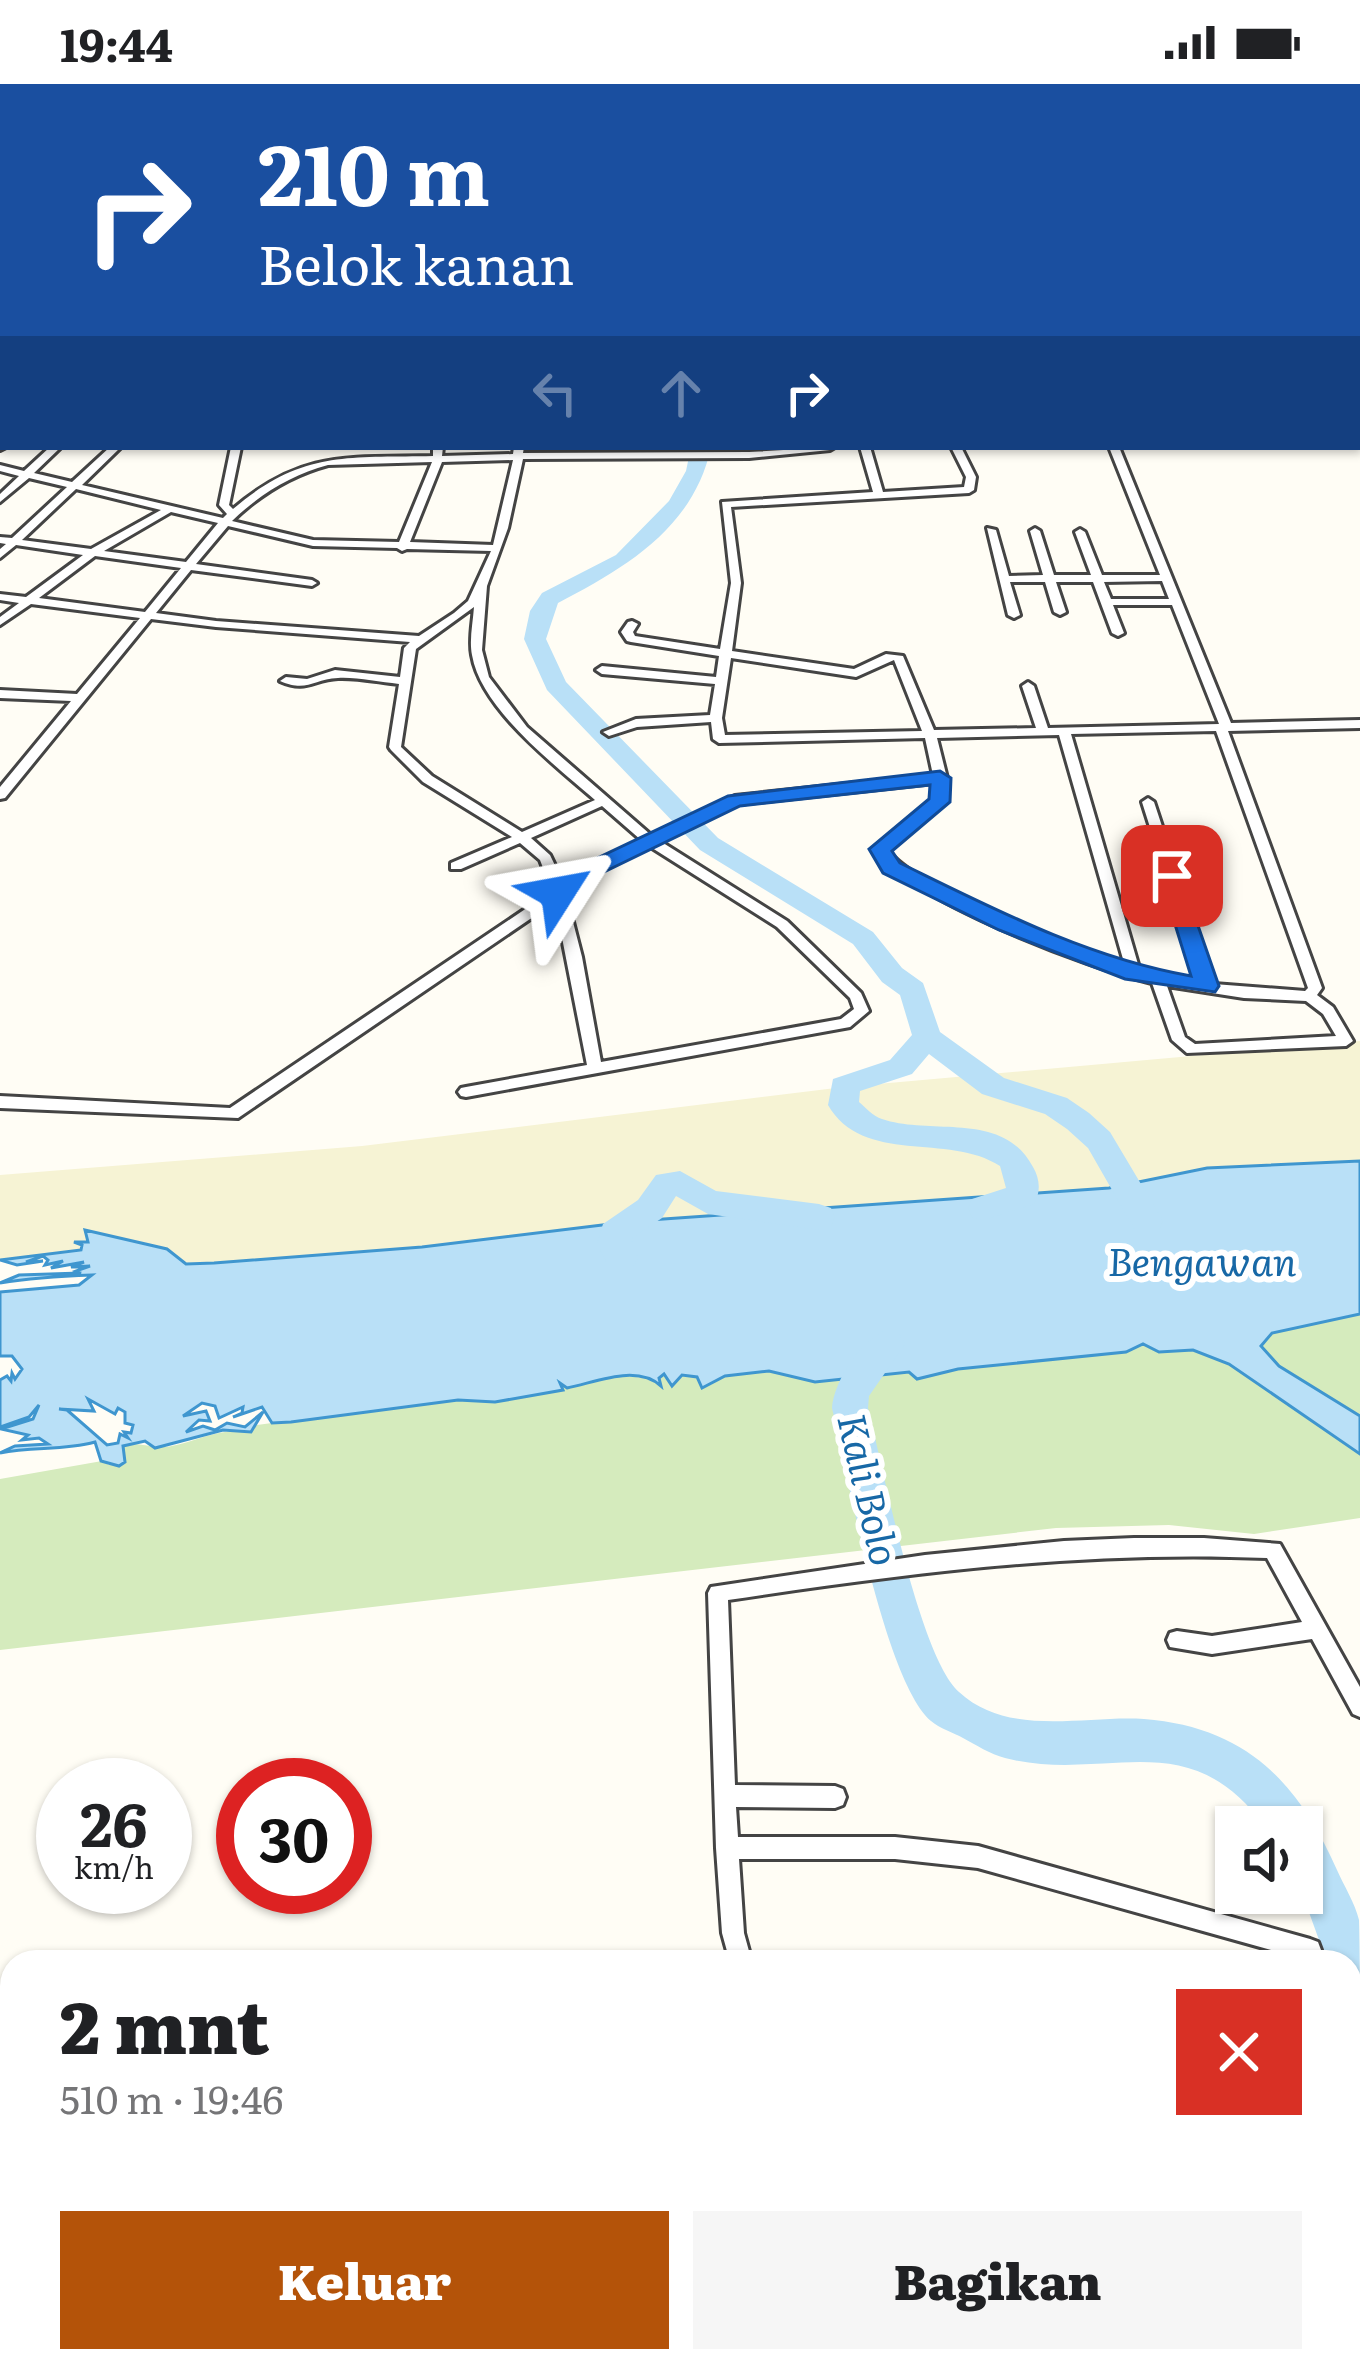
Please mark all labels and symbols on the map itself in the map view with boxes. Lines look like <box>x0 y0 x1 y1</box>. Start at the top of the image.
pin <box>1121 825 1223 927</box>
position arrow <box>495 830 621 956</box>
water label: Bengawan <box>1107 1230 1297 1288</box>
water label: Kali Bolo <box>825 1407 917 1571</box>
speed limit sign: 30 <box>216 1758 372 1914</box>

